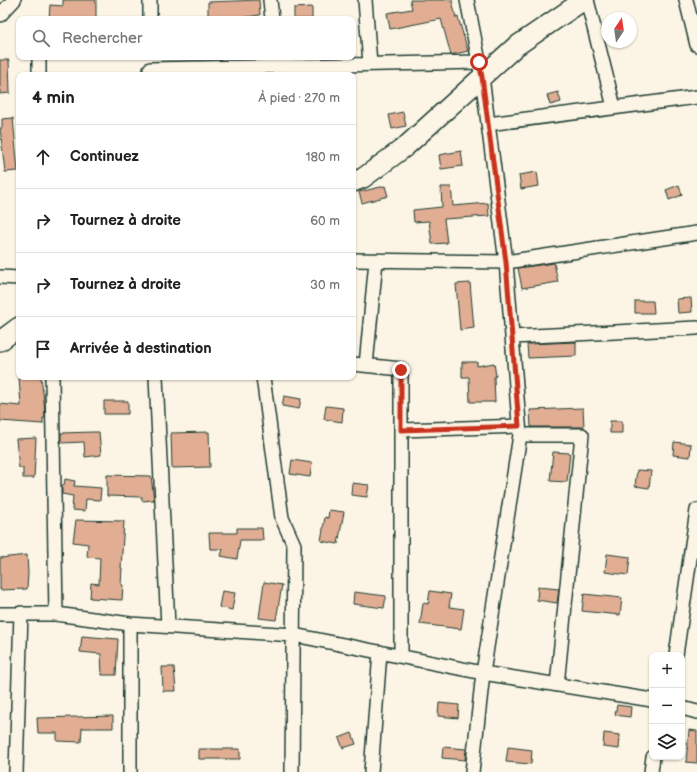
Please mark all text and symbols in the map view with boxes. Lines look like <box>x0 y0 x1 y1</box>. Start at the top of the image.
north arrow <box>601 12 637 48</box>
search box <box>16 16 356 60</box>
icon: search <box>30 27 52 49</box>
text: Rechercher <box>62 29 142 48</box>
route start <box>470 53 488 71</box>
text: 4 min <box>32 88 75 108</box>
text: À pied · 270 m <box>258 90 340 106</box>
icon: ahead <box>32 146 54 168</box>
text: Continuez <box>70 147 139 166</box>
text: 180 m <box>305 149 340 165</box>
icon: right <box>32 210 54 232</box>
text: Tournez à droite <box>70 211 181 230</box>
text: 60 m <box>310 213 340 229</box>
icon: right <box>32 274 54 296</box>
text: Tournez à droite <box>70 275 181 294</box>
text: 30 m <box>310 277 340 293</box>
icon: arrive <box>32 338 54 360</box>
text: Arrivée à destination <box>70 339 212 358</box>
route end <box>392 361 410 379</box>
map controls <box>649 652 685 760</box>
button: + <box>649 652 685 688</box>
button: − <box>649 688 685 724</box>
button: layers <box>649 724 685 760</box>

